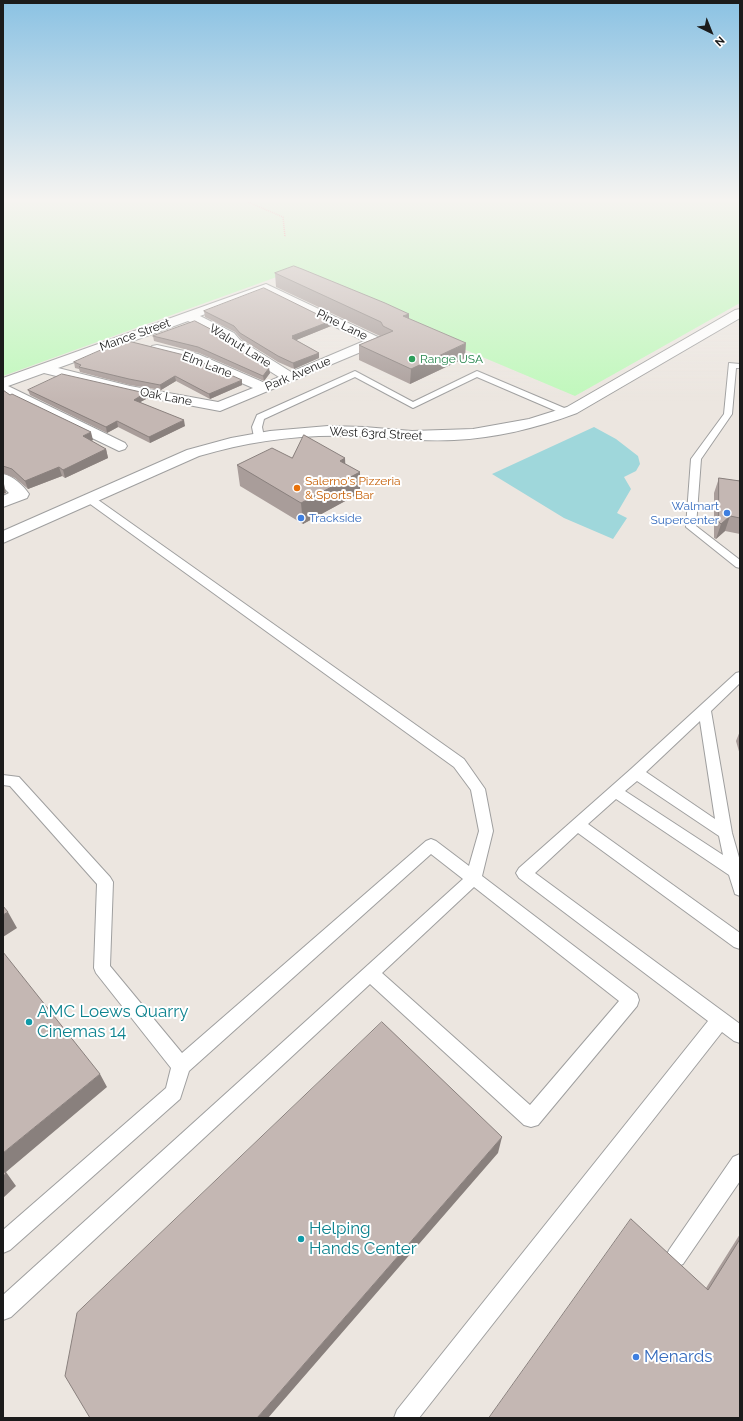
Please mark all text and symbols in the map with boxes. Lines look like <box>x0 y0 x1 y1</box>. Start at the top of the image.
north arrow <box>691 12 731 52</box>
text: N <box>712 34 727 49</box>
street label: Pine Lane <box>314 307 370 343</box>
street label: Mance Street <box>98 316 172 354</box>
street label: Walnut Lane <box>206 321 274 371</box>
street label: Elm Lane <box>180 349 234 381</box>
place label: Range USA <box>420 352 483 366</box>
street label: Park Avenue <box>263 354 333 394</box>
marker: Range USA <box>407 354 417 364</box>
street label: Oak Lane <box>139 385 193 409</box>
street label: West 63rd Street <box>329 424 423 444</box>
place label: Salerno's Pizzeria & Sports Bar <box>305 474 401 502</box>
marker: Salerno's Pizzeria & Sports Bar <box>292 483 302 493</box>
place label: Walmart Supercenter <box>650 499 719 527</box>
marker: Walmart Supercenter <box>722 508 732 518</box>
place label: Trackside <box>309 511 362 525</box>
marker: Trackside <box>296 513 306 523</box>
place label: AMC Loews Quarry Cinemas 14 <box>37 1002 188 1042</box>
marker: AMC Loews Quarry Cinemas 14 <box>24 1017 34 1027</box>
place label: Helping Hands Center <box>309 1219 417 1259</box>
marker: Helping Hands Center <box>296 1234 306 1244</box>
place label: Menards <box>644 1347 712 1367</box>
marker: Menards <box>631 1352 641 1362</box>

